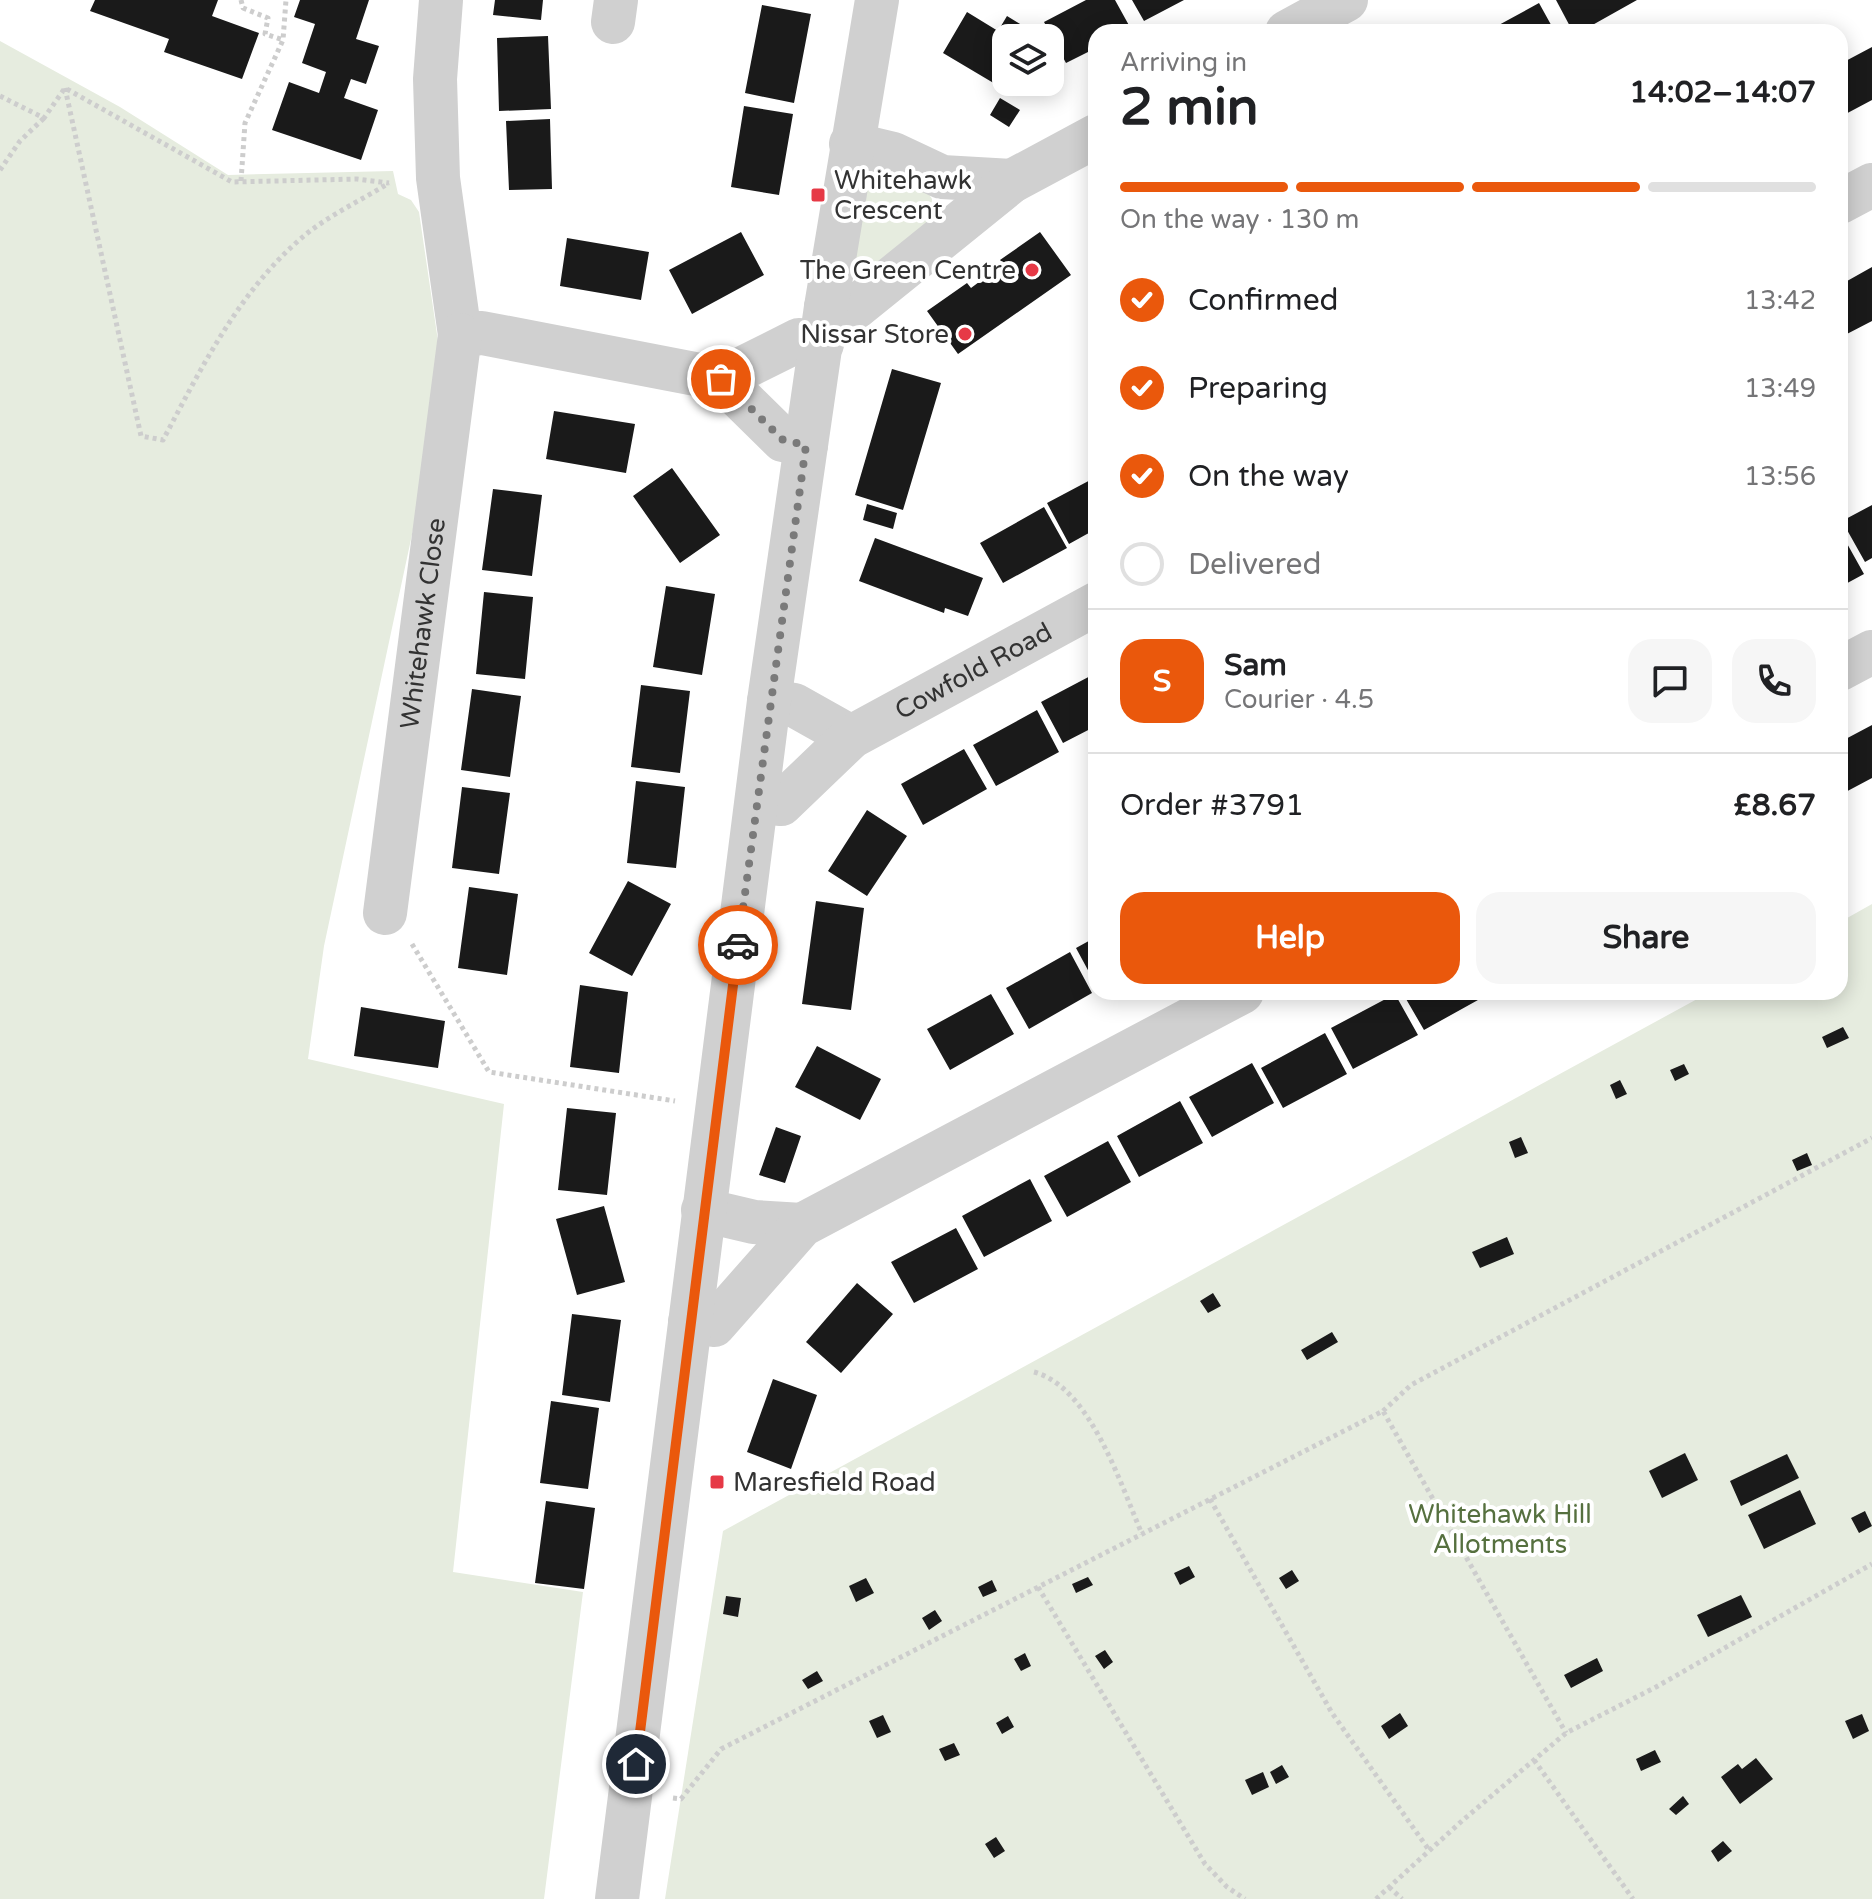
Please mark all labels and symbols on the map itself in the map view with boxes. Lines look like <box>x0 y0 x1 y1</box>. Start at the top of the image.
place label: Whitehawk Crescent <box>834 165 972 226</box>
marker: Whitehawk Crescent <box>809 186 827 204</box>
place label: The Green Centre <box>800 255 1016 286</box>
marker: The Green Centre <box>1023 261 1041 279</box>
place label: Nissar Store <box>800 319 949 350</box>
marker: Nissar Store <box>956 325 974 343</box>
pin <box>687 345 755 413</box>
street label: Whitehawk Close <box>394 516 452 731</box>
street label: Cowfold Road <box>890 616 1057 726</box>
courier <box>698 905 778 985</box>
place label: Maresfield Road <box>733 1467 936 1498</box>
marker: Maresfield Road <box>708 1473 726 1491</box>
park label: Whitehawk Hill Allotments <box>1408 1499 1592 1560</box>
pin <box>602 1730 670 1798</box>

